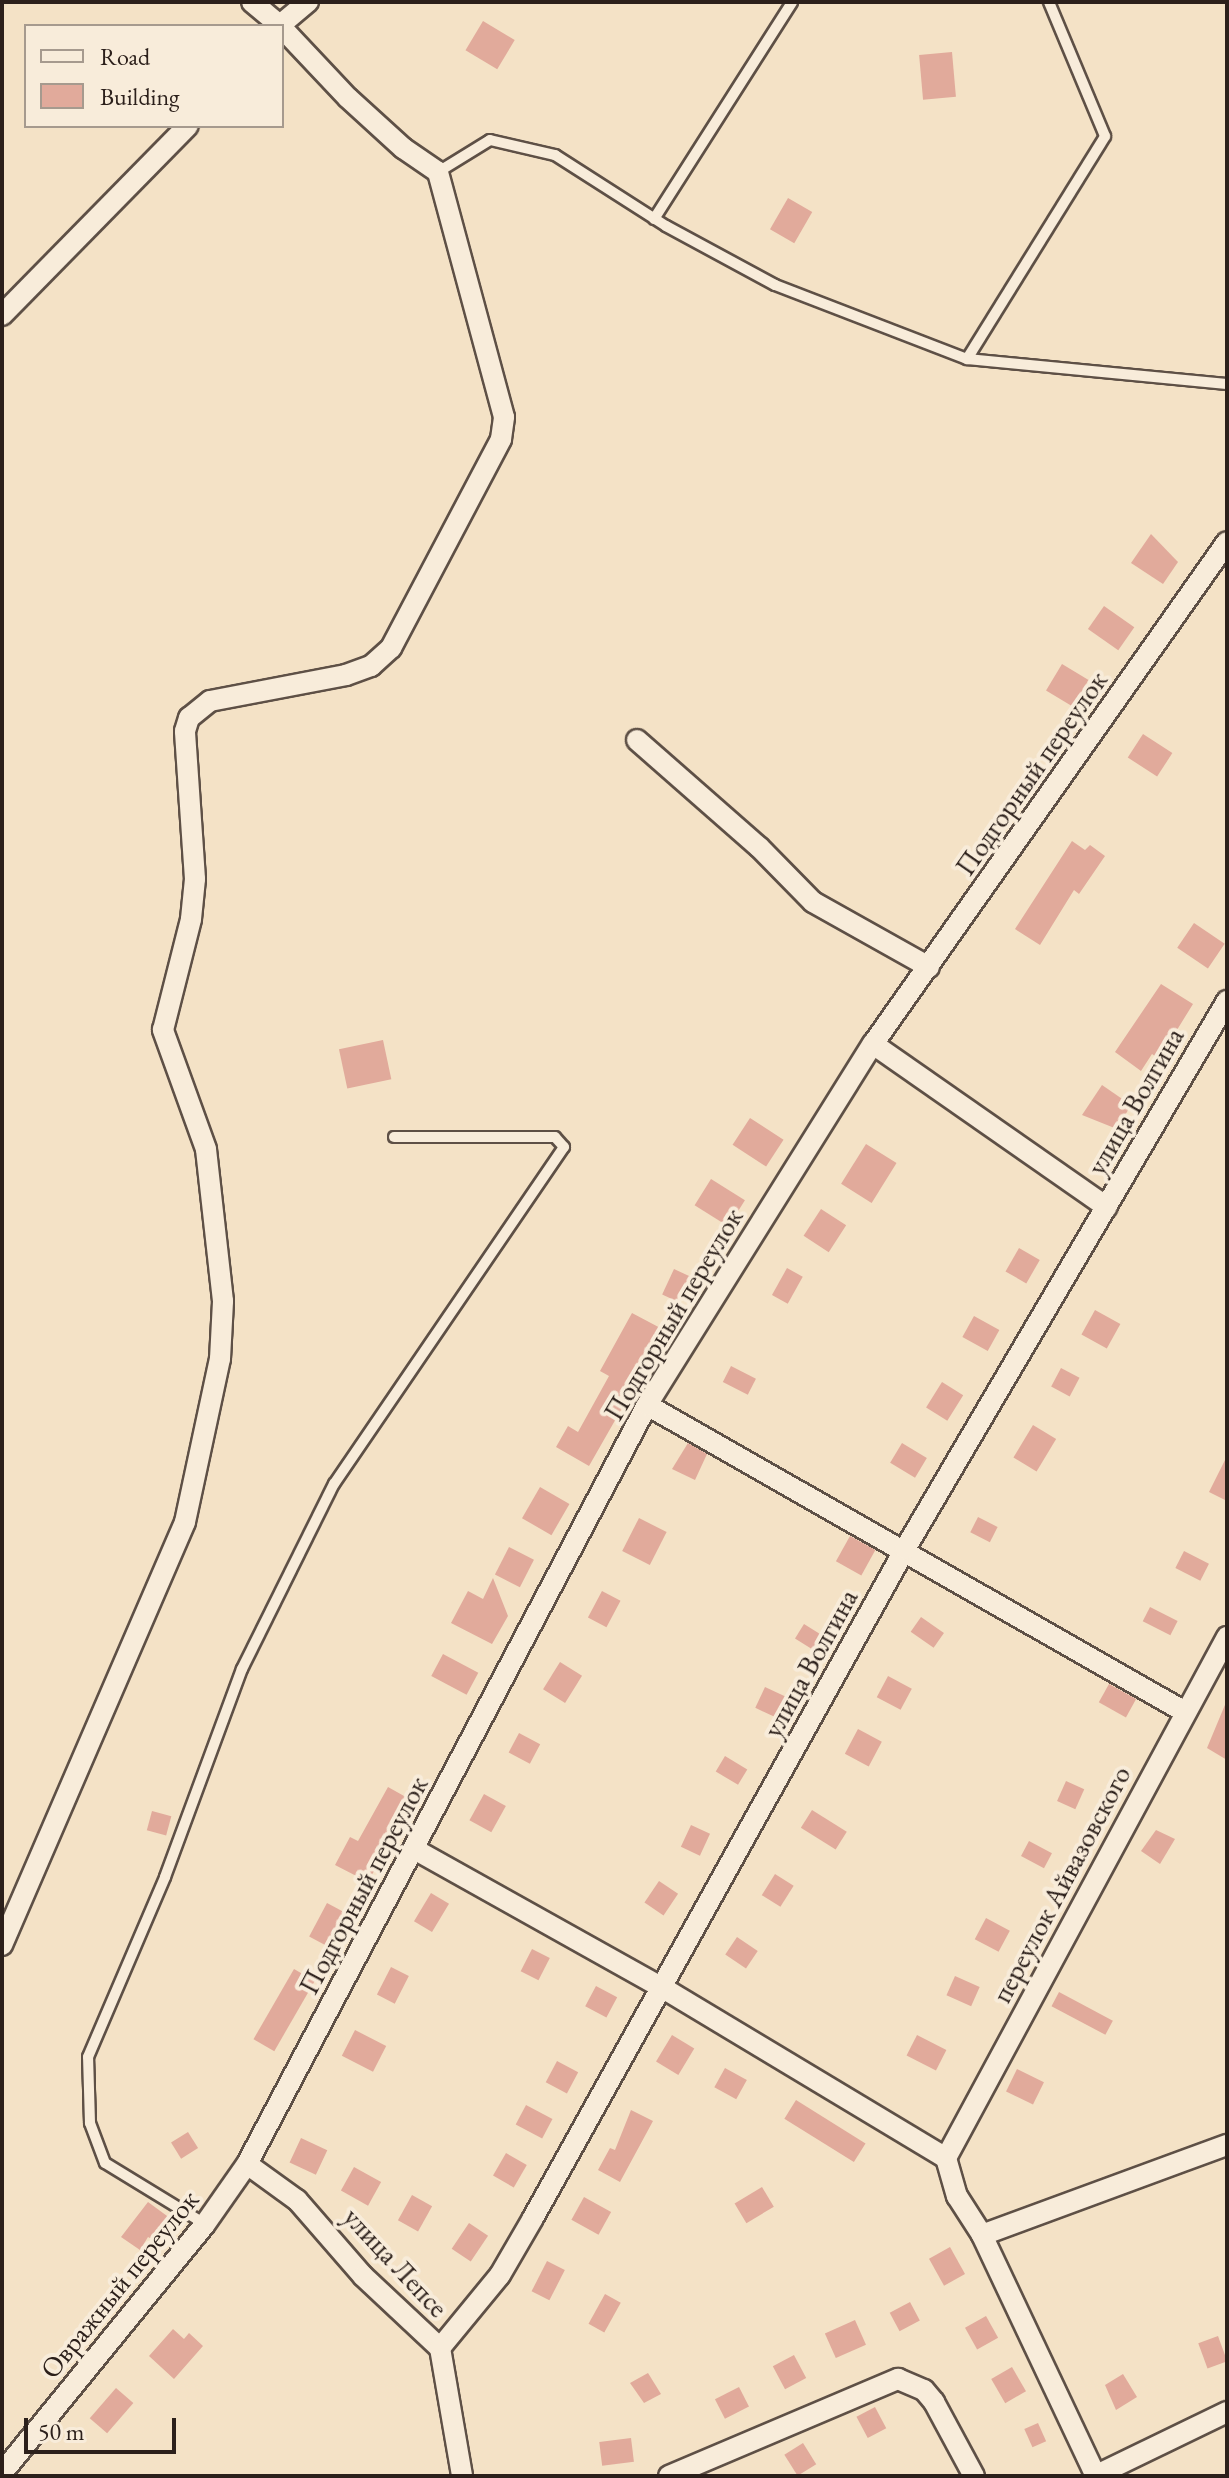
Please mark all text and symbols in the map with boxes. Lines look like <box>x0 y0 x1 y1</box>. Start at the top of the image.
legend <box>24 24 284 128</box>
text: Road <box>100 41 150 72</box>
text: Building <box>100 81 180 112</box>
street label: Подгорный переулок <box>948 664 1114 882</box>
street label: улица Волгина <box>1079 1021 1191 1181</box>
street label: Подгорный переулок <box>596 1202 750 1426</box>
street label: улица Волгина <box>755 1583 865 1743</box>
street label: переулок Айвазовского <box>984 1760 1138 2008</box>
street label: Подгорный переулок <box>291 1770 435 2000</box>
street label: Овражный переулок <box>33 2183 205 2385</box>
street label: улица Лепсе <box>337 2200 455 2324</box>
scale bar <box>28 2402 180 2452</box>
text: 50 m <box>38 2416 85 2447</box>

